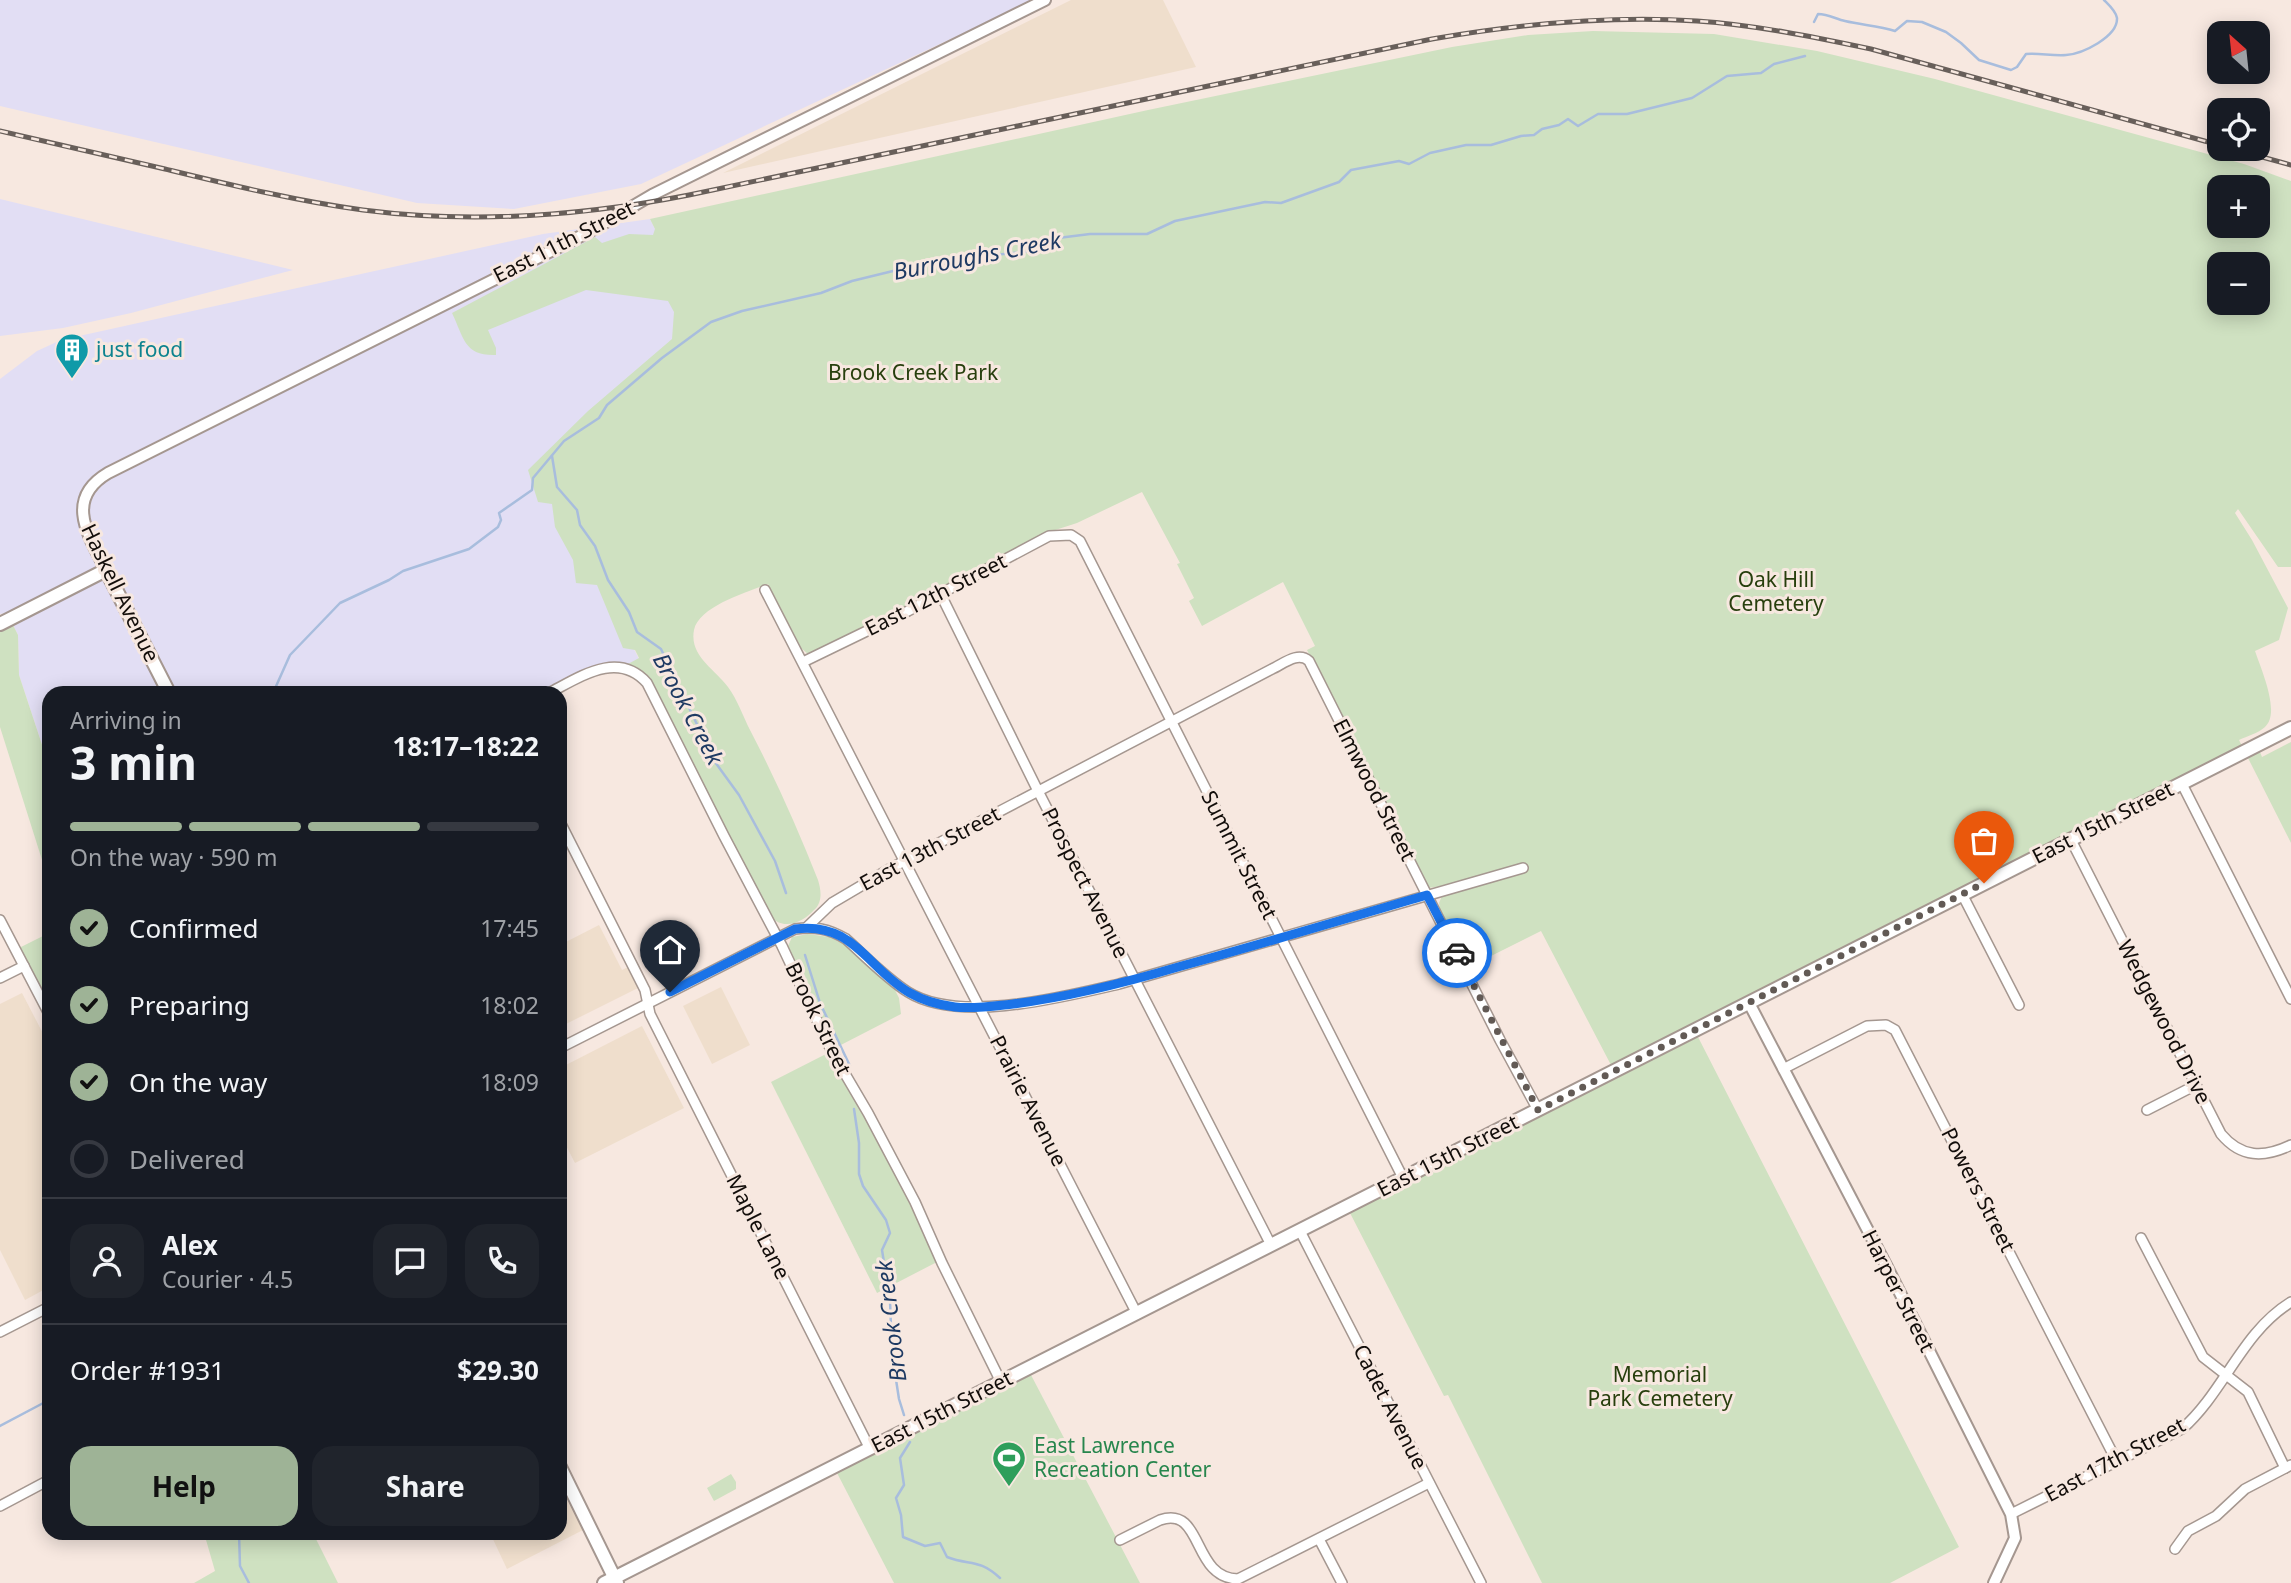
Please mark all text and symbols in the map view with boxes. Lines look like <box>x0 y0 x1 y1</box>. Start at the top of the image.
north arrow <box>2207 21 2270 84</box>
map controls <box>2207 21 2270 315</box>
button: locate <box>2207 98 2270 161</box>
button: + <box>2207 175 2270 238</box>
street label: East 11th Street <box>488 193 639 289</box>
water label: Burroughs Creek <box>890 223 1065 287</box>
button: − <box>2207 252 2270 315</box>
building icon: just food <box>53 331 91 380</box>
place label: just food <box>94 335 183 363</box>
park label: Brook Creek Park <box>828 358 999 386</box>
street label: Haskell Avenue <box>75 519 166 666</box>
street label: East 12th Street <box>860 546 1011 642</box>
park label: Oak Hill Cemetery <box>1728 565 1824 617</box>
water label: Brook Creek <box>646 647 732 771</box>
text: Arriving in <box>70 704 182 736</box>
street label: Elmwood Street <box>1327 714 1423 866</box>
text: 18:17–18:22 <box>392 728 539 764</box>
text: 3 min <box>70 731 197 793</box>
street label: East 15th Street <box>2027 774 2178 870</box>
street label: Summit Street <box>1195 785 1285 924</box>
street label: East 13th Street <box>854 799 1005 897</box>
street label: Prospect Avenue <box>1036 803 1136 963</box>
pin <box>1954 811 2014 883</box>
icon: bag <box>1965 822 2003 860</box>
text: On the way · 590 m <box>70 841 277 873</box>
icon: check <box>70 909 108 947</box>
text: Confirmed <box>129 910 259 946</box>
text: 17:45 <box>480 912 539 944</box>
courier <box>1422 918 1492 988</box>
pin <box>640 920 700 992</box>
icon: home <box>651 931 689 969</box>
icon: car <box>1438 934 1476 972</box>
street label: Wedgewood Drive <box>2111 935 2218 1108</box>
street label: Brook Street <box>779 957 859 1080</box>
icon: check <box>70 986 108 1024</box>
text: Preparing <box>129 987 250 1023</box>
text: 18:02 <box>480 989 539 1021</box>
street label: Prairie Avenue <box>984 1030 1074 1171</box>
icon: check <box>70 1063 108 1101</box>
text: On the way <box>129 1064 267 1100</box>
text: 18:09 <box>480 1066 539 1098</box>
street label: East 15th Street <box>1372 1107 1523 1203</box>
street label: Powers Street <box>1936 1123 2022 1257</box>
text: Delivered <box>129 1141 245 1177</box>
street label: Maple Lane <box>721 1169 797 1284</box>
button: person <box>70 1224 144 1298</box>
button: chat <box>373 1224 447 1298</box>
button: phone <box>465 1224 539 1298</box>
street label: Harper Street <box>1856 1225 1942 1357</box>
text: Alex <box>162 1227 218 1263</box>
water label: Brook Creek <box>866 1257 913 1384</box>
text: Courier · 4.5 <box>162 1263 293 1295</box>
street label: Cadet Avenue <box>1347 1339 1434 1474</box>
text: Order #1931 <box>70 1352 225 1388</box>
text: $29.30 <box>457 1352 539 1388</box>
park label: Memorial Park Cemetery <box>1587 1360 1733 1412</box>
street label: East 15th Street <box>866 1363 1017 1459</box>
street label: East 17th Street <box>2039 1410 2190 1508</box>
place label: East Lawrence Recreation Center <box>1034 1431 1212 1483</box>
sports icon: East Lawrence Recreation Center <box>990 1439 1028 1488</box>
button: Help <box>70 1446 298 1526</box>
button: Share <box>312 1446 539 1526</box>

